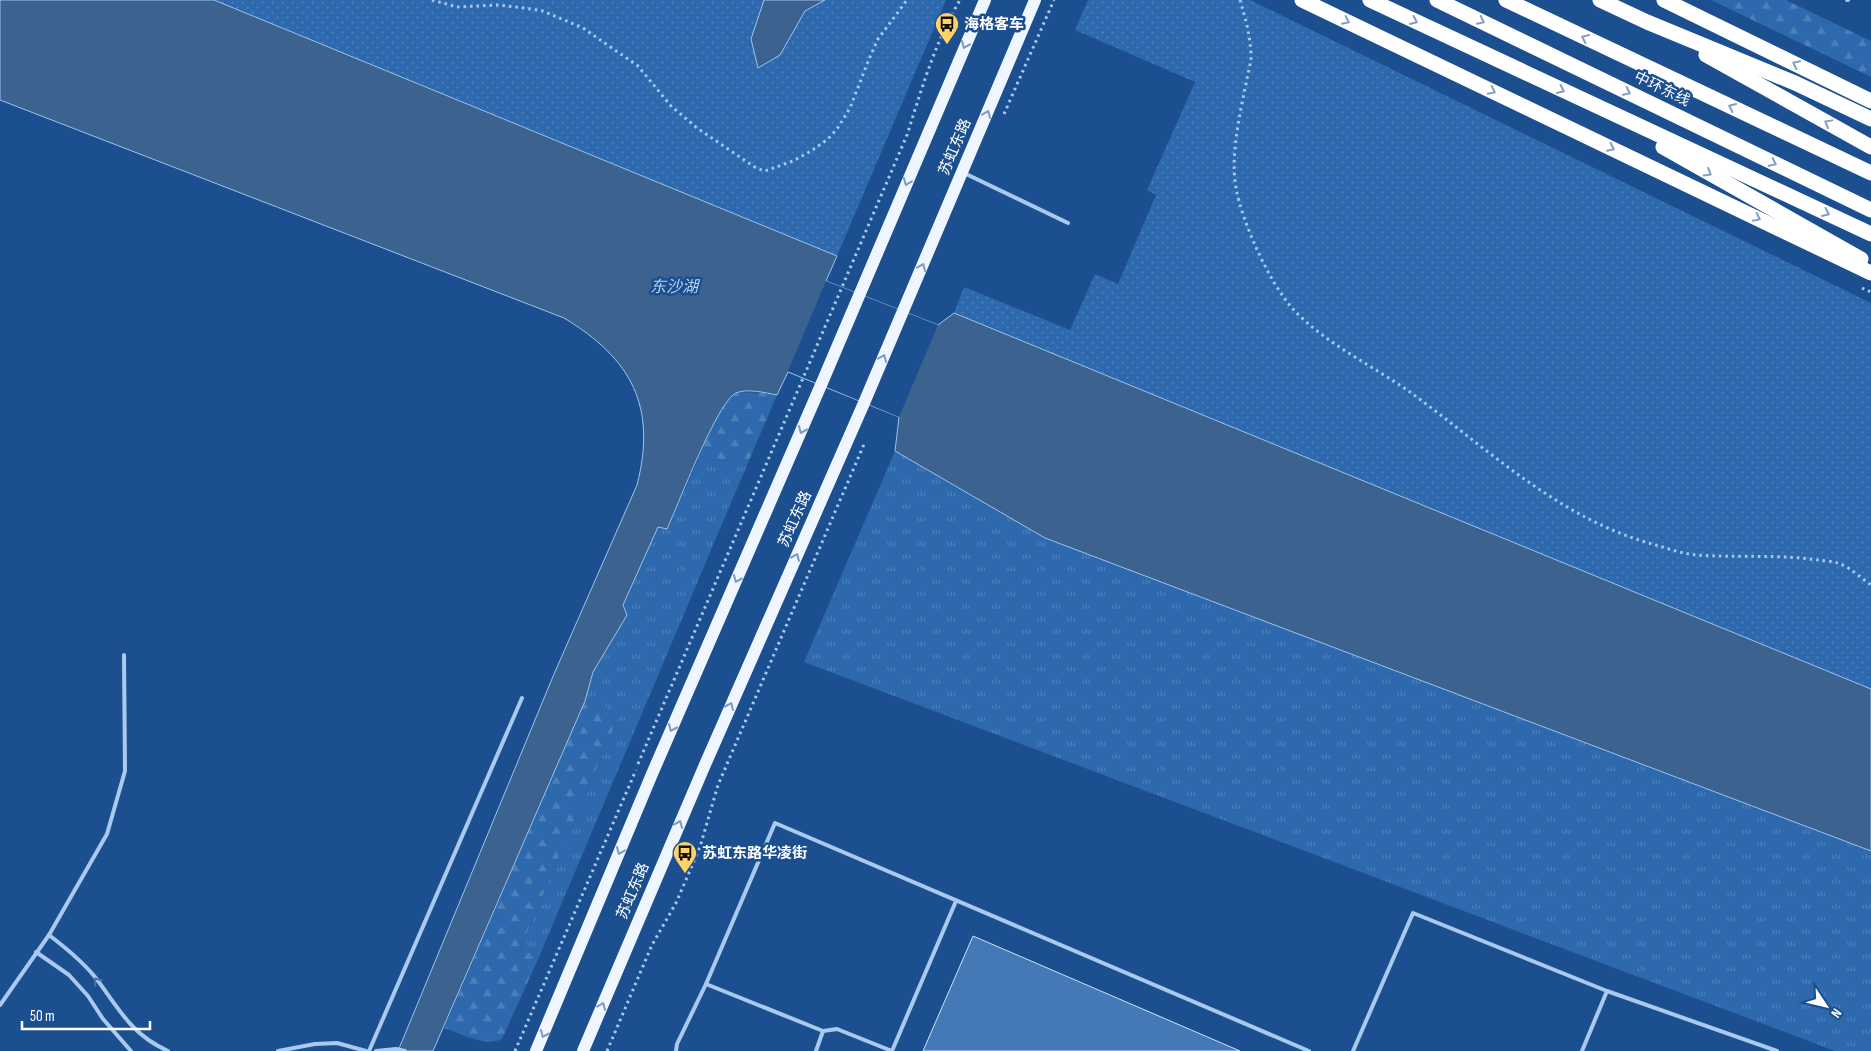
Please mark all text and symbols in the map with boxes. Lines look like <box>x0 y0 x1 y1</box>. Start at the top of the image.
bus stop icon: 海格客车 <box>934 11 960 45</box>
one-way arrow <box>1409 14 1418 25</box>
place label: 海格客车 <box>964 15 1024 34</box>
one-way arrow <box>1341 15 1350 25</box>
one-way arrow <box>1476 15 1485 25</box>
one-way arrow <box>1581 33 1590 44</box>
one-way arrow <box>961 40 972 49</box>
one-way arrow <box>1792 60 1801 70</box>
street label: 中环东线 <box>1631 67 1693 111</box>
one-way arrow <box>1556 84 1565 94</box>
one-way arrow <box>1487 85 1496 96</box>
one-way arrow <box>1622 86 1631 96</box>
one-way arrow <box>1728 103 1737 114</box>
one-way arrow <box>980 110 991 119</box>
street label: 苏虹东路 <box>935 116 975 178</box>
one-way arrow <box>1824 120 1833 130</box>
one-way arrow <box>1606 142 1615 152</box>
one-way arrow <box>1768 157 1777 167</box>
one-way arrow <box>1703 167 1712 177</box>
one-way arrow <box>903 177 913 186</box>
one-way arrow <box>1821 207 1830 217</box>
one-way arrow <box>1752 212 1761 223</box>
one-way arrow <box>916 263 926 271</box>
water label: 东沙湖 <box>650 278 701 297</box>
one-way arrow <box>877 354 887 363</box>
one-way arrow <box>798 425 809 434</box>
street label: 苏虹东路 <box>774 488 816 550</box>
one-way arrow <box>789 553 800 562</box>
one-way arrow <box>733 574 744 583</box>
one-way arrow <box>724 702 735 711</box>
one-way arrow <box>668 723 679 732</box>
one-way arrow <box>674 821 684 829</box>
bus stop icon: 苏虹东路华凌街 <box>672 840 698 874</box>
place label: 苏虹东路华凌街 <box>702 844 807 863</box>
one-way arrow <box>616 847 626 855</box>
street label: 苏虹东路 <box>613 860 653 922</box>
one-way arrow <box>94 977 103 987</box>
north arrow <box>1801 981 1851 1031</box>
scale bar <box>22 998 150 1030</box>
one-way arrow <box>595 1002 606 1011</box>
text: N <box>1827 1005 1845 1021</box>
text: 50 m <box>30 1007 55 1026</box>
one-way arrow <box>540 1029 550 1038</box>

